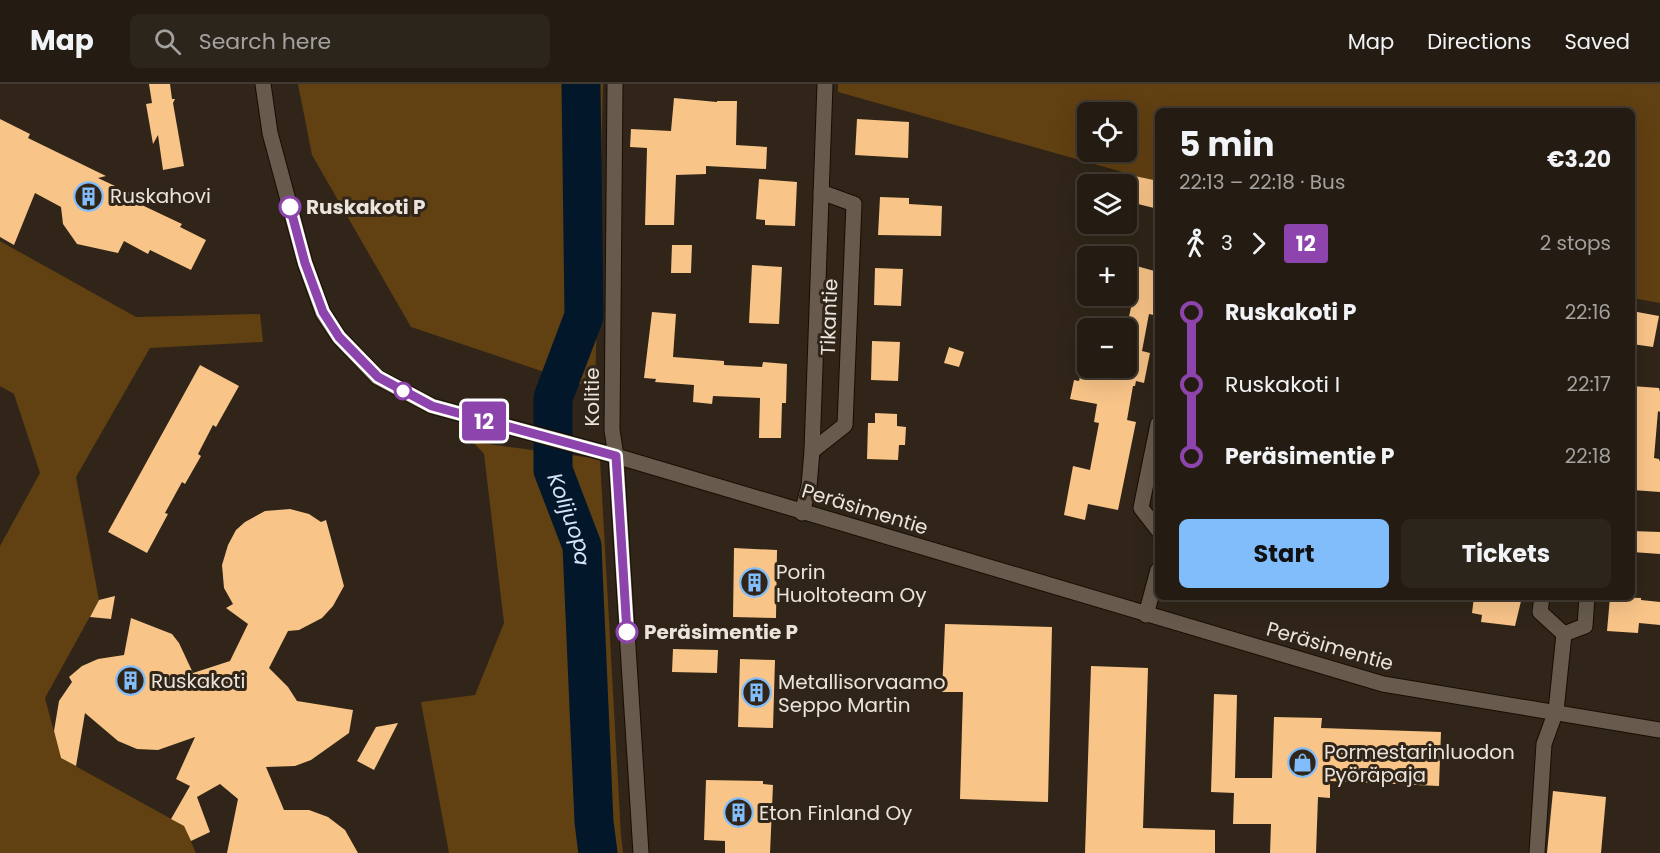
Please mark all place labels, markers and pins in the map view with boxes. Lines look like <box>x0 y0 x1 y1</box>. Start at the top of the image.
building icon: Ruskahovi <box>73 180 105 212</box>
place label: Ruskahovi <box>110 182 211 210</box>
place label: Ruskakoti P <box>306 193 425 221</box>
marker: Ruskakoti P <box>279 196 301 218</box>
unlabelled marker <box>394 382 412 400</box>
place label: Porin Huoltoteam Oy <box>776 558 927 609</box>
building icon: Porin Huoltoteam Oy <box>739 567 771 599</box>
place label: Peräsimentie P <box>644 618 798 646</box>
marker: Peräsimentie P <box>616 621 638 643</box>
building icon: Ruskakoti <box>114 665 146 697</box>
place label: Ruskakoti <box>151 667 246 695</box>
place label: Metallisorvaamo Seppo Martin <box>778 668 946 719</box>
building icon: Metallisorvaamo Seppo Martin <box>741 677 773 709</box>
place label: Pormestarinluodon Pyöräpaja <box>1324 738 1515 789</box>
shop icon: Pormestarinluodon Pyöräpaja <box>1287 747 1319 779</box>
building icon: Eton Finland Oy <box>722 797 754 829</box>
place label: Eton Finland Oy <box>759 799 912 827</box>

